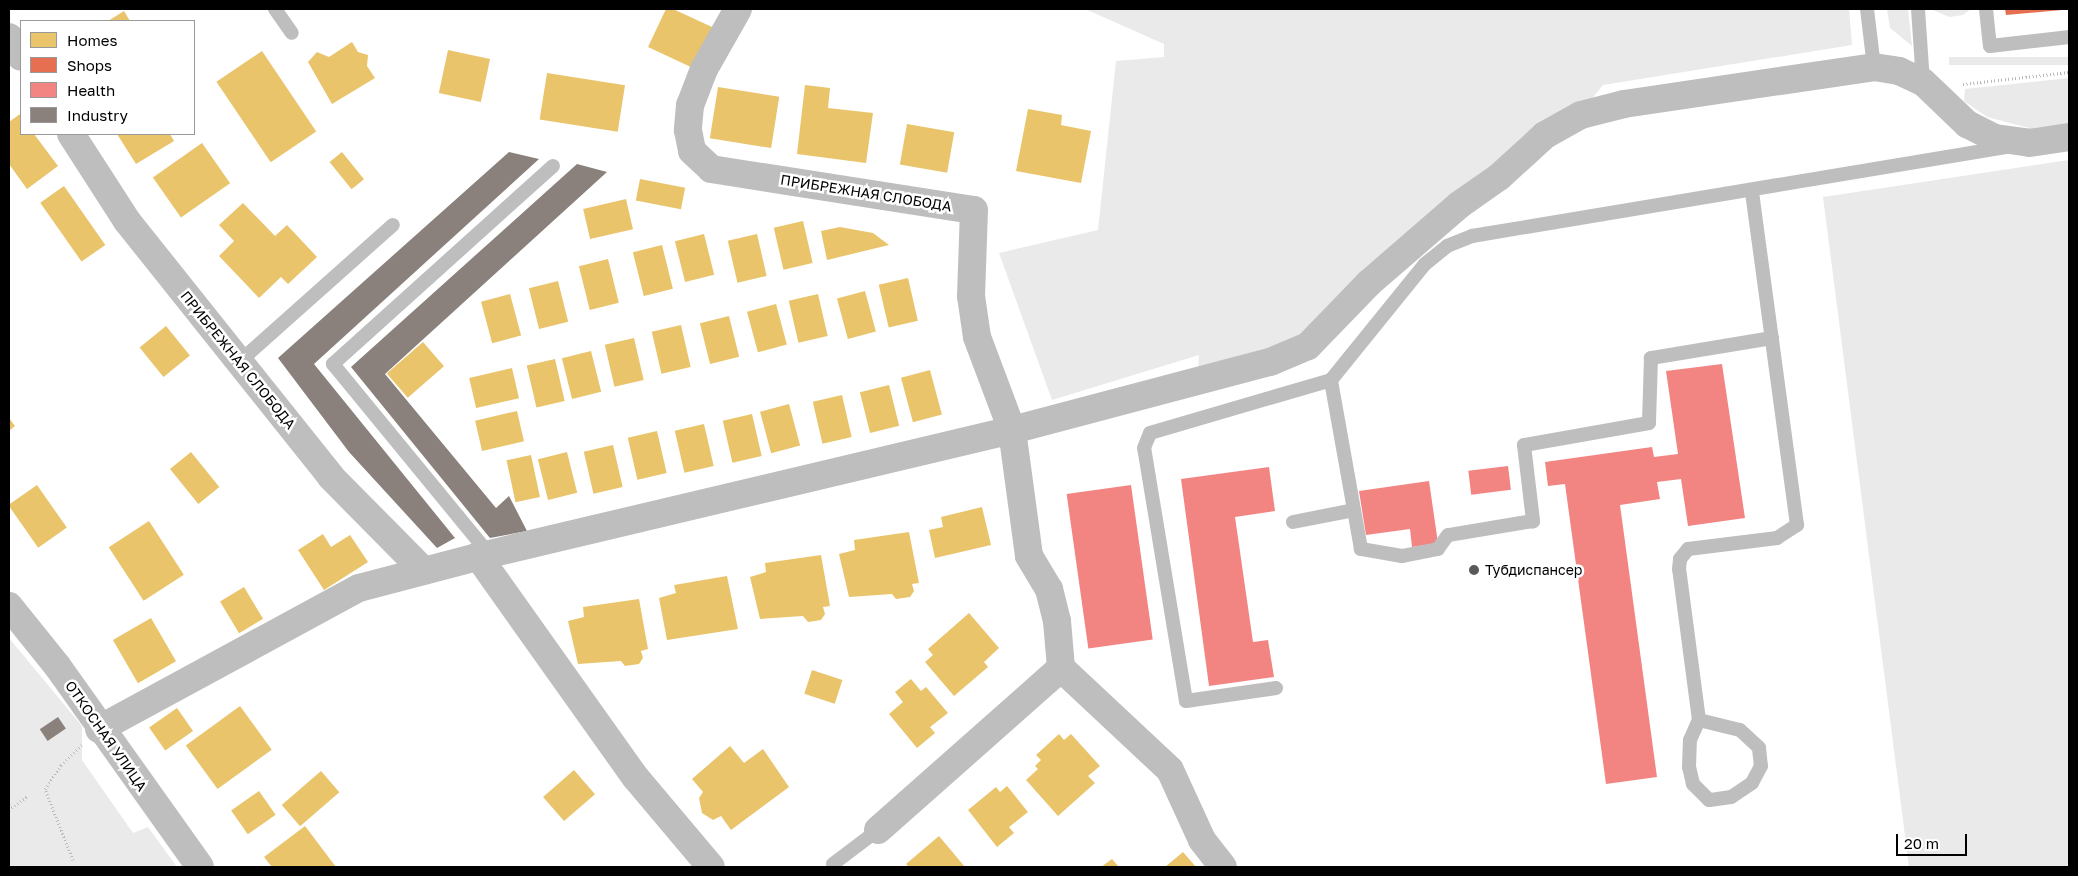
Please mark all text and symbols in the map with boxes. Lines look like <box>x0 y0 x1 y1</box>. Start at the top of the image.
legend <box>20 20 195 135</box>
text: Homes <box>67 31 117 49</box>
text: Shops <box>67 56 112 74</box>
text: Health <box>67 81 115 99</box>
text: Industry <box>67 106 128 124</box>
street label: ПРИБРЕЖНАЯ СЛОБОДА <box>779 171 953 215</box>
street label: ПРИБРЕЖНАЯ СЛОБОДА <box>177 287 299 433</box>
place label: Тубдиспансер <box>1485 562 1582 578</box>
marker: Тубдиспансер <box>1467 563 1481 577</box>
street label: ОТКОСНАЯ УЛИЦА <box>62 678 150 794</box>
scale bar <box>1898 824 1969 856</box>
text: 20 m <box>1904 834 1939 852</box>

